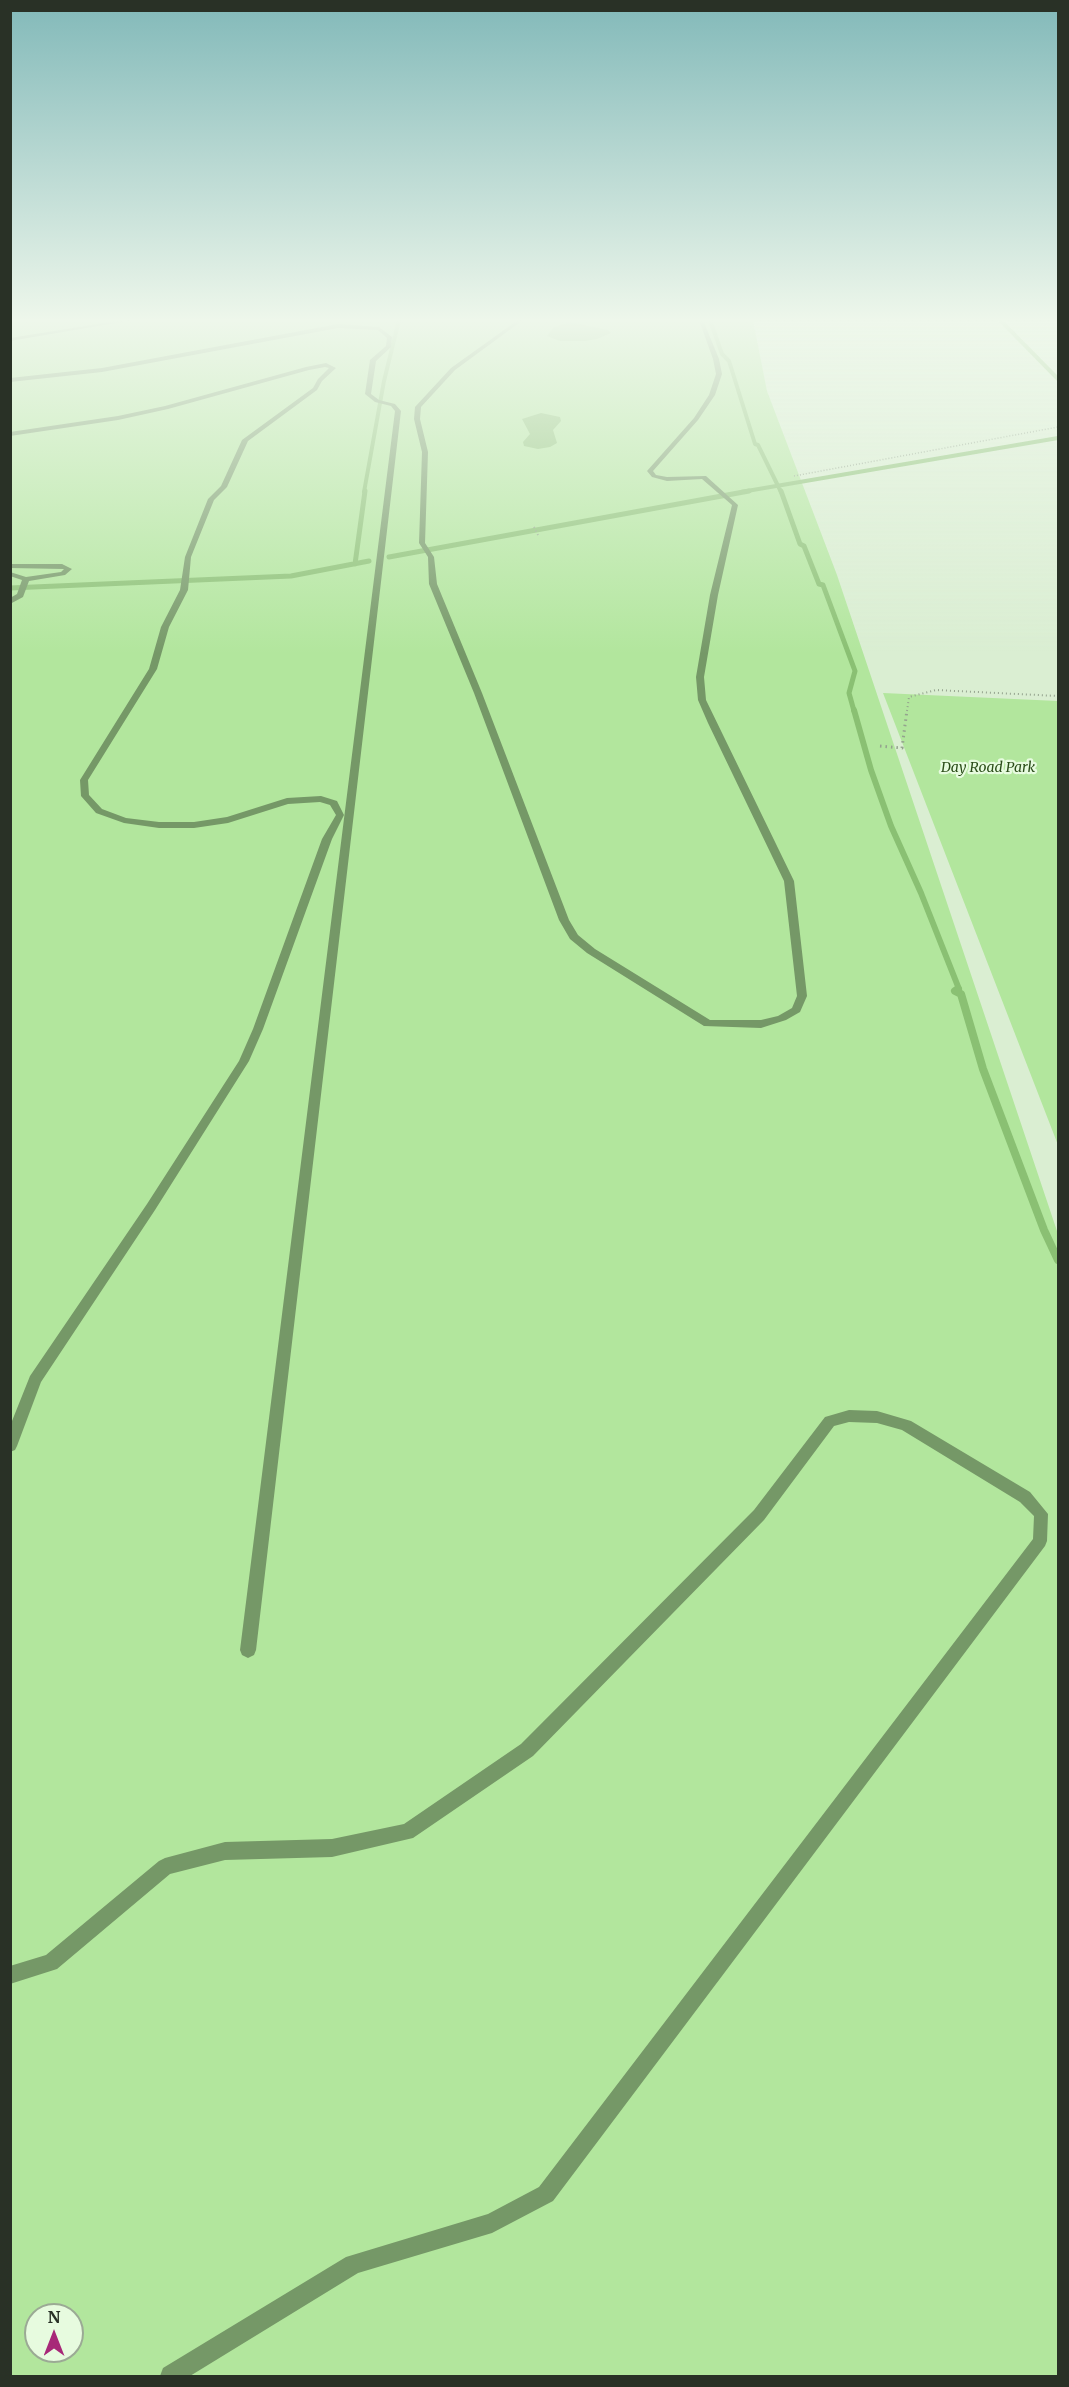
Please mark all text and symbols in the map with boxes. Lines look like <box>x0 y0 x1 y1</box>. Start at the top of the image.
park label: Day Road Park <box>941 760 1035 776</box>
north arrow <box>24 2303 84 2363</box>
text: N <box>48 2307 60 2327</box>

